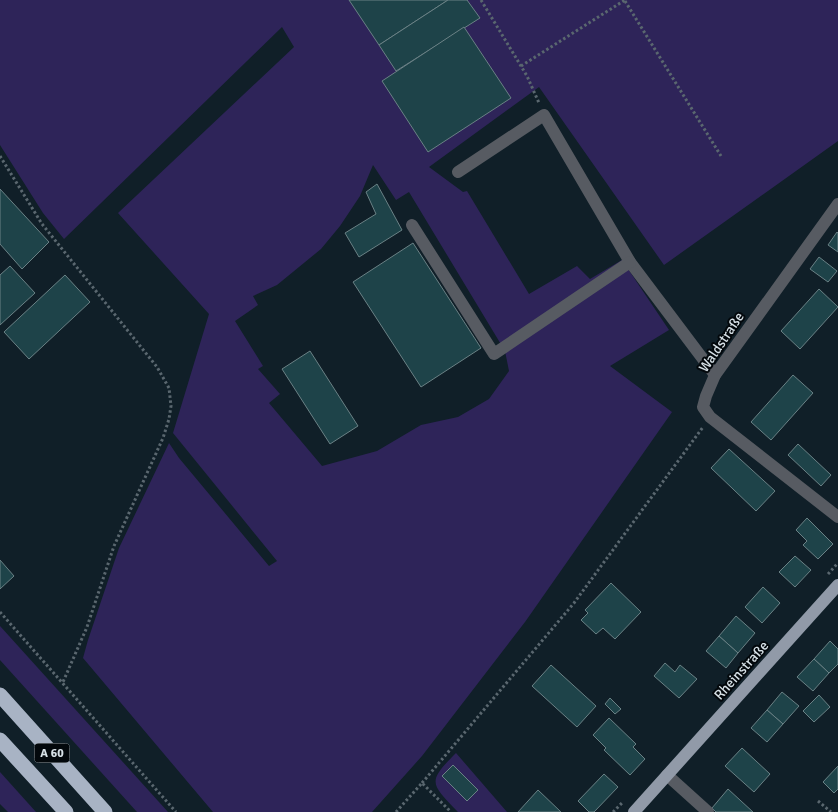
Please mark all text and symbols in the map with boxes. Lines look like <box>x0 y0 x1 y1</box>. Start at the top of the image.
street label: Waldstraße <box>695 309 748 376</box>
street label: Rheinstraße <box>710 637 772 703</box>
road number: A 60 <box>34 744 70 762</box>

